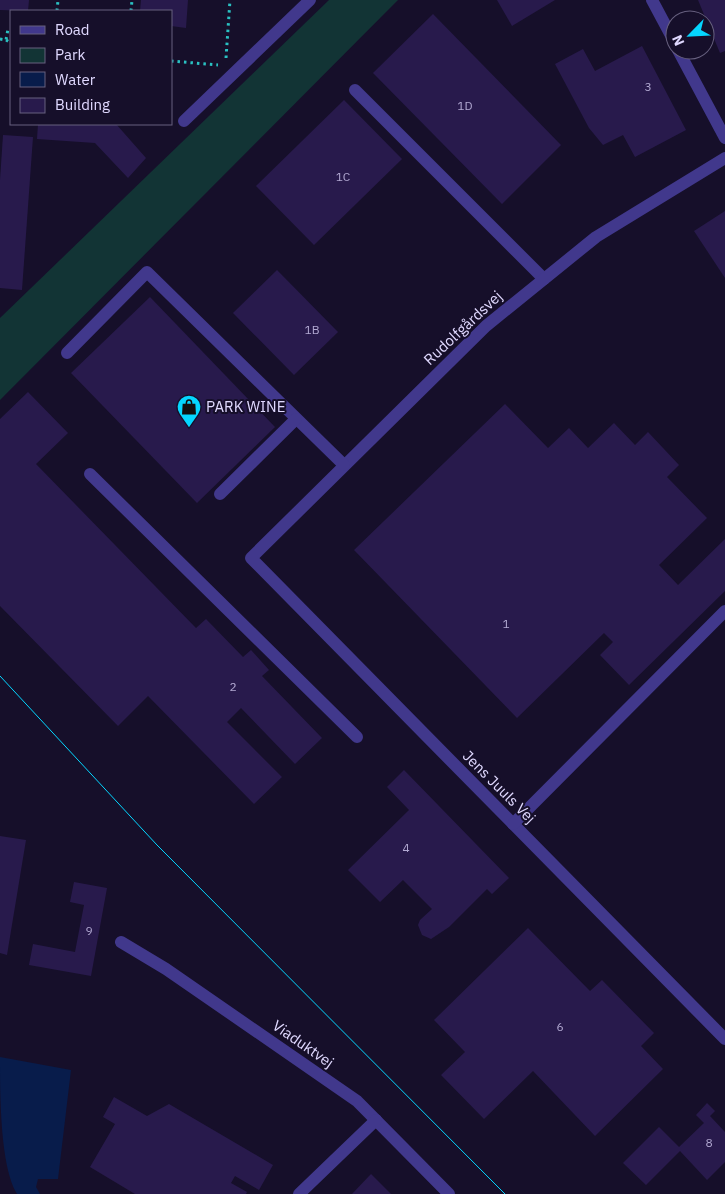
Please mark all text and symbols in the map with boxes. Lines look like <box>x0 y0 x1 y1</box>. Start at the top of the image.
legend <box>10 10 172 125</box>
north arrow <box>665 10 715 60</box>
text: Road <box>55 20 90 39</box>
text: N <box>668 32 688 49</box>
text: Park <box>55 45 85 64</box>
text: Water <box>55 70 96 89</box>
house number: 3 <box>644 79 652 94</box>
text: Building <box>55 95 110 114</box>
house number: 1D <box>457 98 473 113</box>
house number: 1C <box>336 169 351 184</box>
street label: Rudolfgårdsvej <box>419 286 506 369</box>
house number: 1B <box>304 322 320 337</box>
shop icon: PARK WINE <box>176 394 202 428</box>
place label: PARK WINE <box>206 397 285 416</box>
house number: 1 <box>502 616 510 631</box>
house number: 2 <box>229 679 237 694</box>
street label: Jens Juuls Vej <box>459 746 540 827</box>
house number: 4 <box>402 840 410 855</box>
house number: 9 <box>85 923 93 938</box>
street label: Viaduktvej <box>269 1016 338 1072</box>
house number: 6 <box>556 1019 564 1034</box>
house number: 8 <box>705 1135 713 1150</box>

